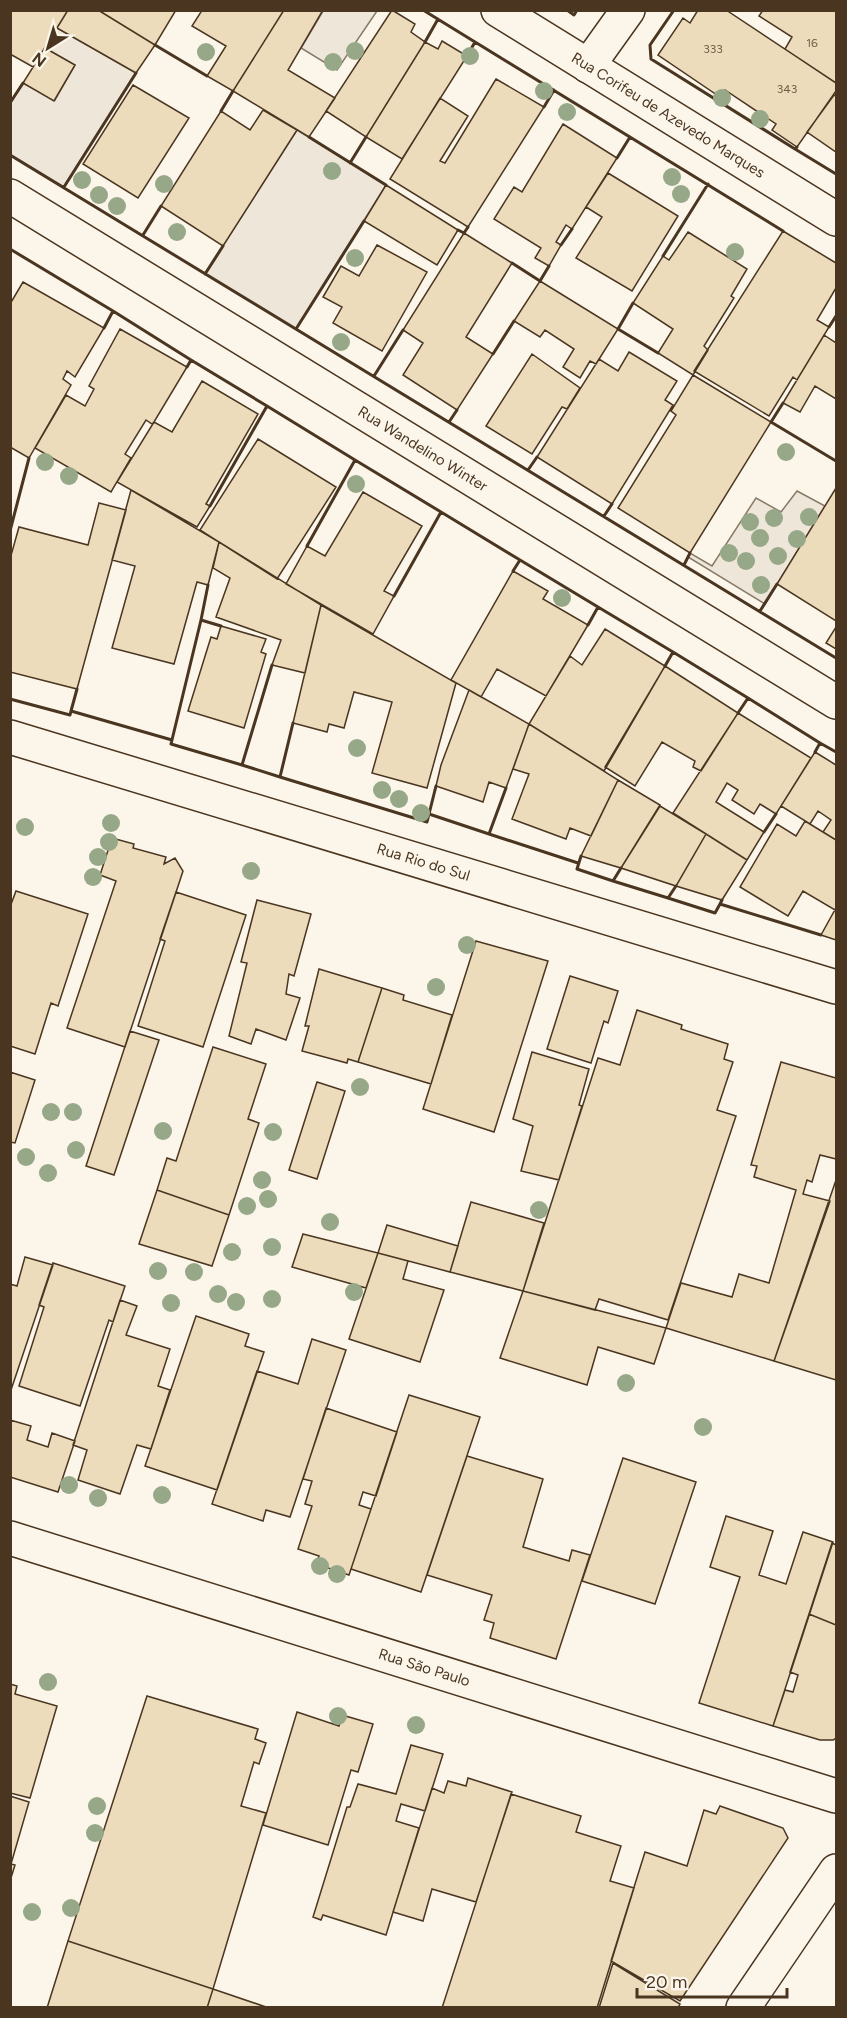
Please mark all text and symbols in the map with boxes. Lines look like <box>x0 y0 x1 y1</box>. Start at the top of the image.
north arrow <box>18 18 78 78</box>
house number: 16 <box>806 36 818 50</box>
house number: 333 <box>703 42 723 56</box>
text: N <box>29 48 50 71</box>
street label: Rua Corifeu de Azevedo Marques <box>568 49 768 182</box>
house number: 343 <box>777 82 797 96</box>
street label: Rua Wandelino Winter <box>355 402 491 495</box>
street label: Rua Rio do Sul <box>375 840 472 885</box>
street label: Rua São Paulo <box>376 1645 473 1690</box>
scale bar <box>637 1961 787 1999</box>
text: 20 m <box>646 1971 687 1993</box>

